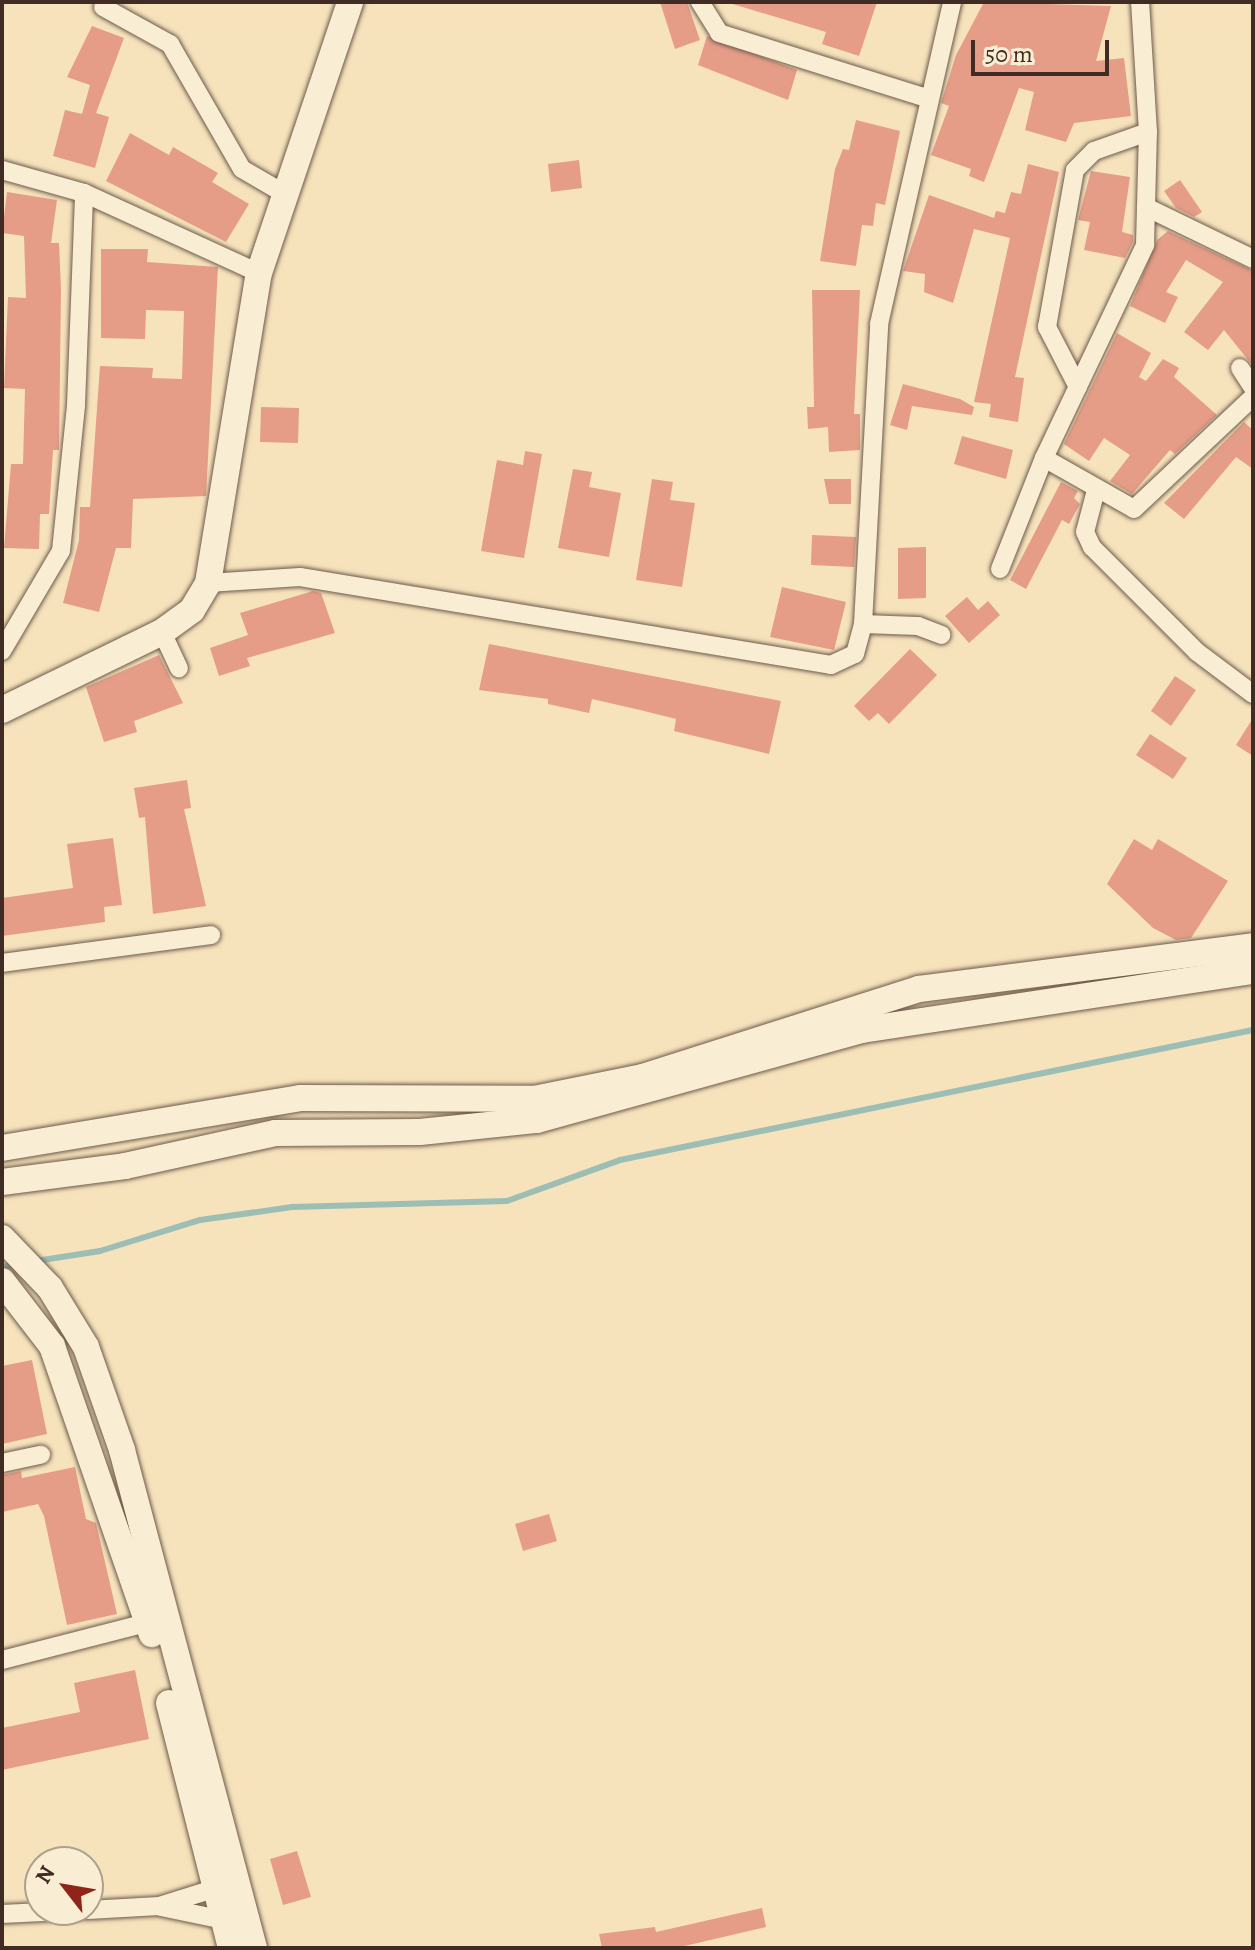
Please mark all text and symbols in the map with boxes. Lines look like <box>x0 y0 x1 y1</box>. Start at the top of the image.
scale bar <box>975 24 1113 74</box>
text: 50 m <box>985 38 1033 70</box>
north arrow <box>24 1846 104 1926</box>
text: N <box>28 1860 62 1889</box>

